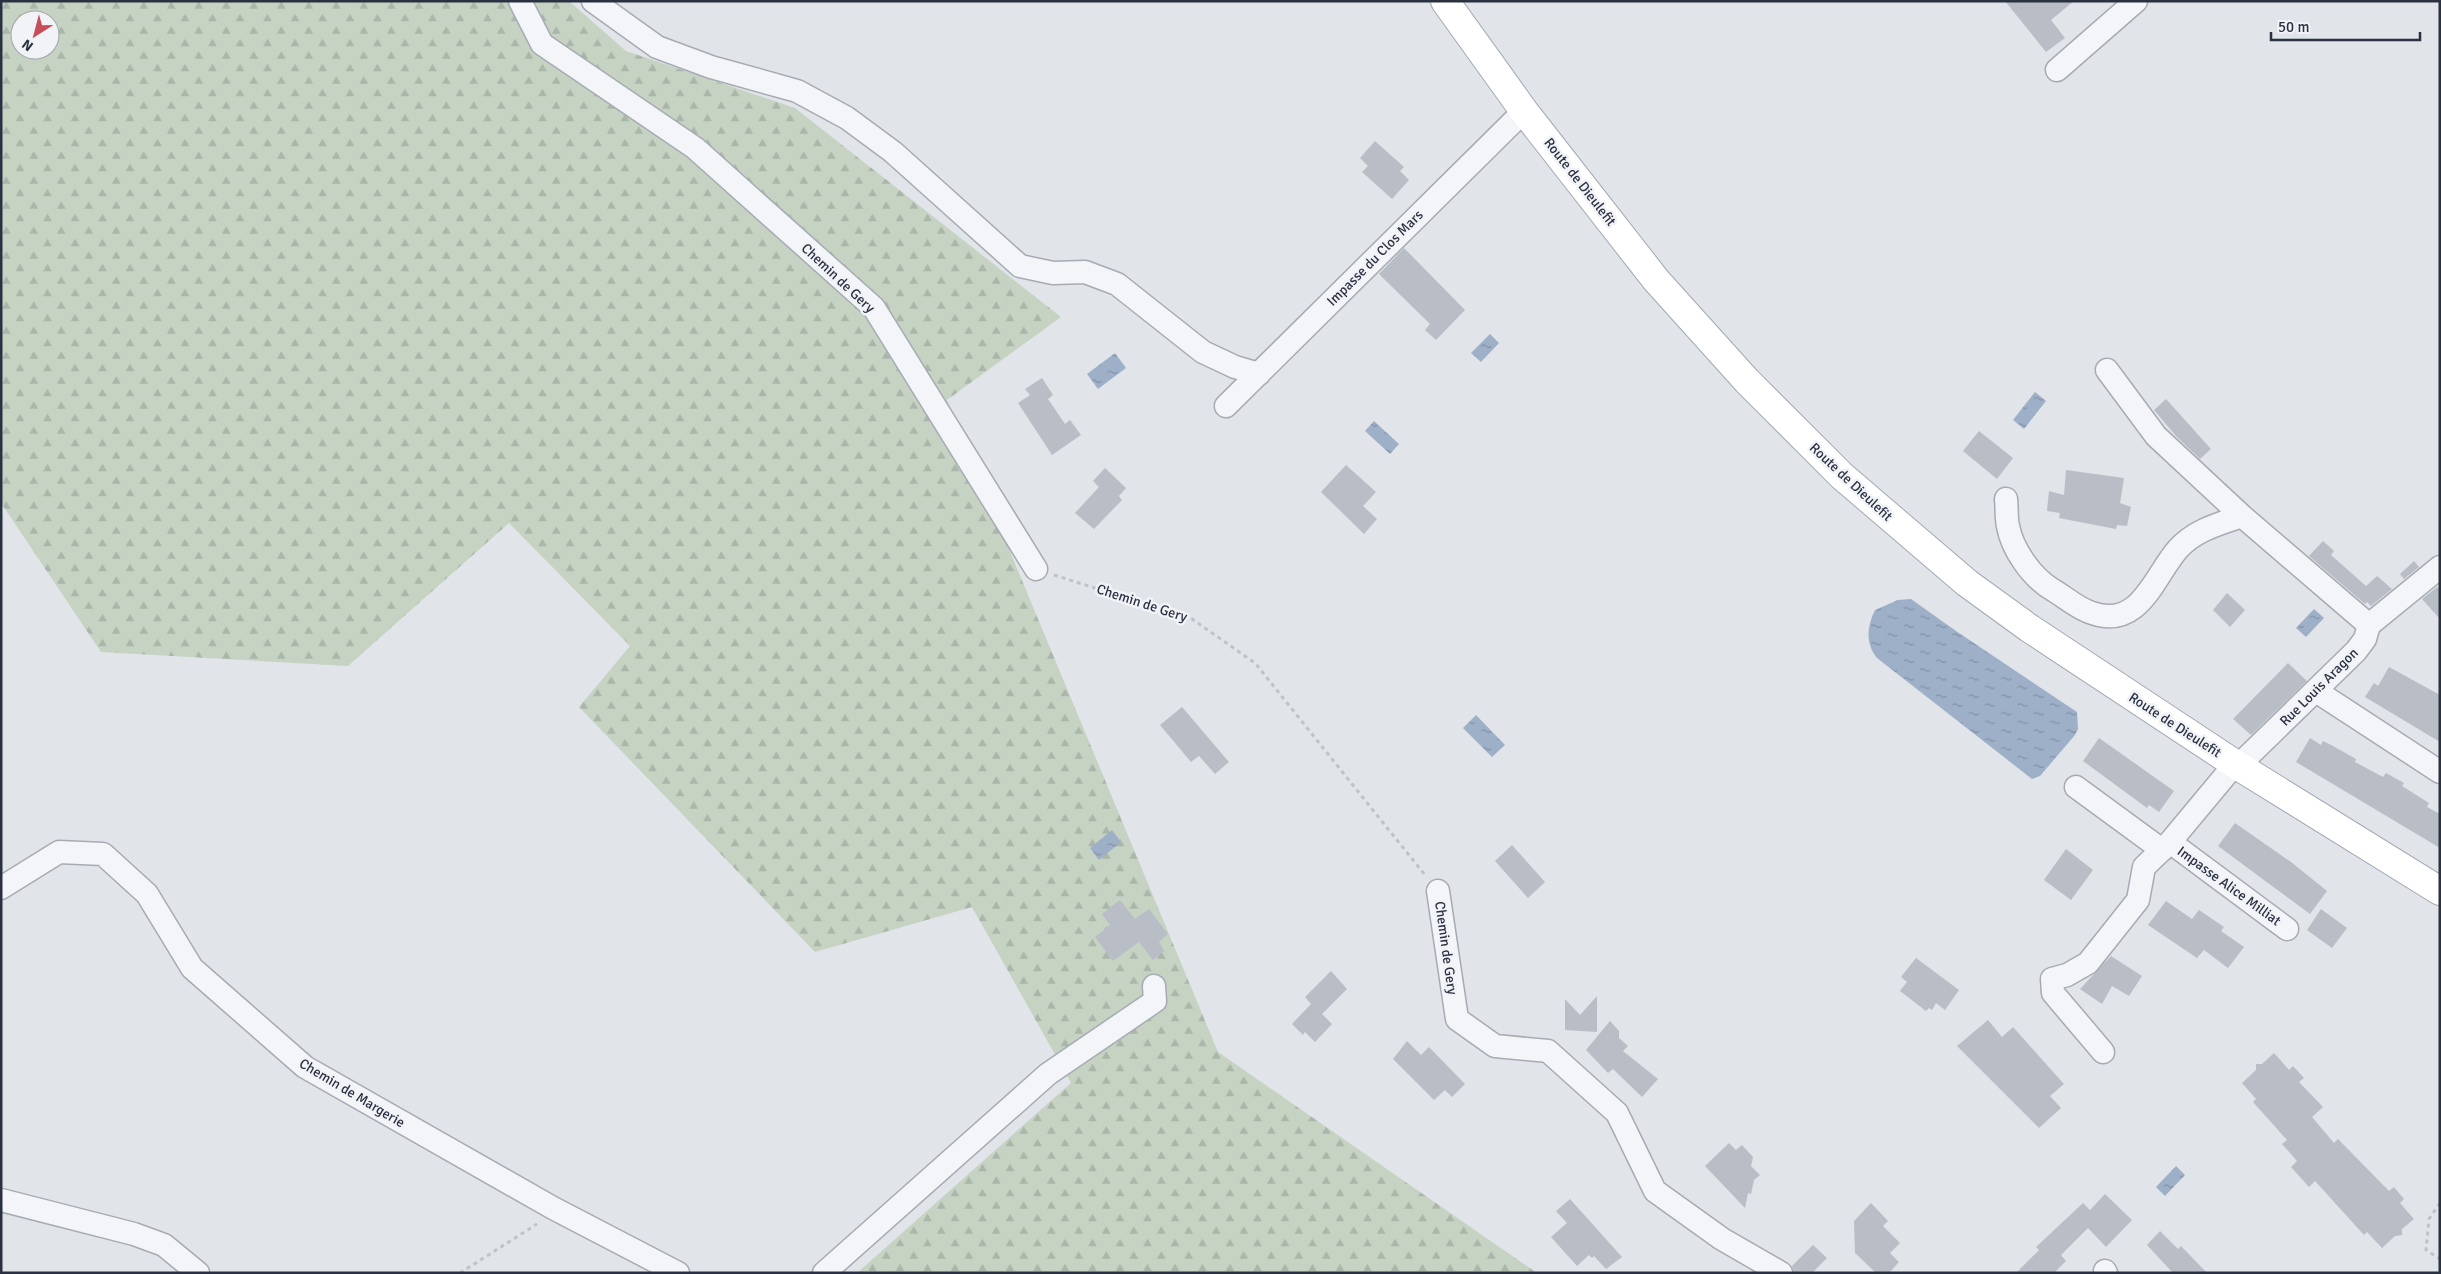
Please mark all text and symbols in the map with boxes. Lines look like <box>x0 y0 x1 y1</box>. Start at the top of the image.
north arrow <box>10 10 60 60</box>
scale bar <box>2271 10 2420 42</box>
text: 50 m <box>2278 18 2309 36</box>
text: N <box>19 35 37 55</box>
street label: Route de Dieulefit <box>1540 135 1620 229</box>
street label: Impasse du Clos Mars <box>1323 206 1427 310</box>
street label: Chemin de Gery <box>798 240 879 317</box>
street label: Route de Dieulefit <box>1806 439 1896 525</box>
street label: Chemin de Gery <box>1095 580 1190 626</box>
street label: Rue Louis Aragon <box>2276 644 2362 730</box>
street label: Route de Dieulefit <box>2126 689 2225 761</box>
street label: Impasse Alice Milliat <box>2174 843 2284 929</box>
street label: Chemin de Gery <box>1431 900 1461 996</box>
street label: Chemin de Margerie <box>296 1055 408 1131</box>

